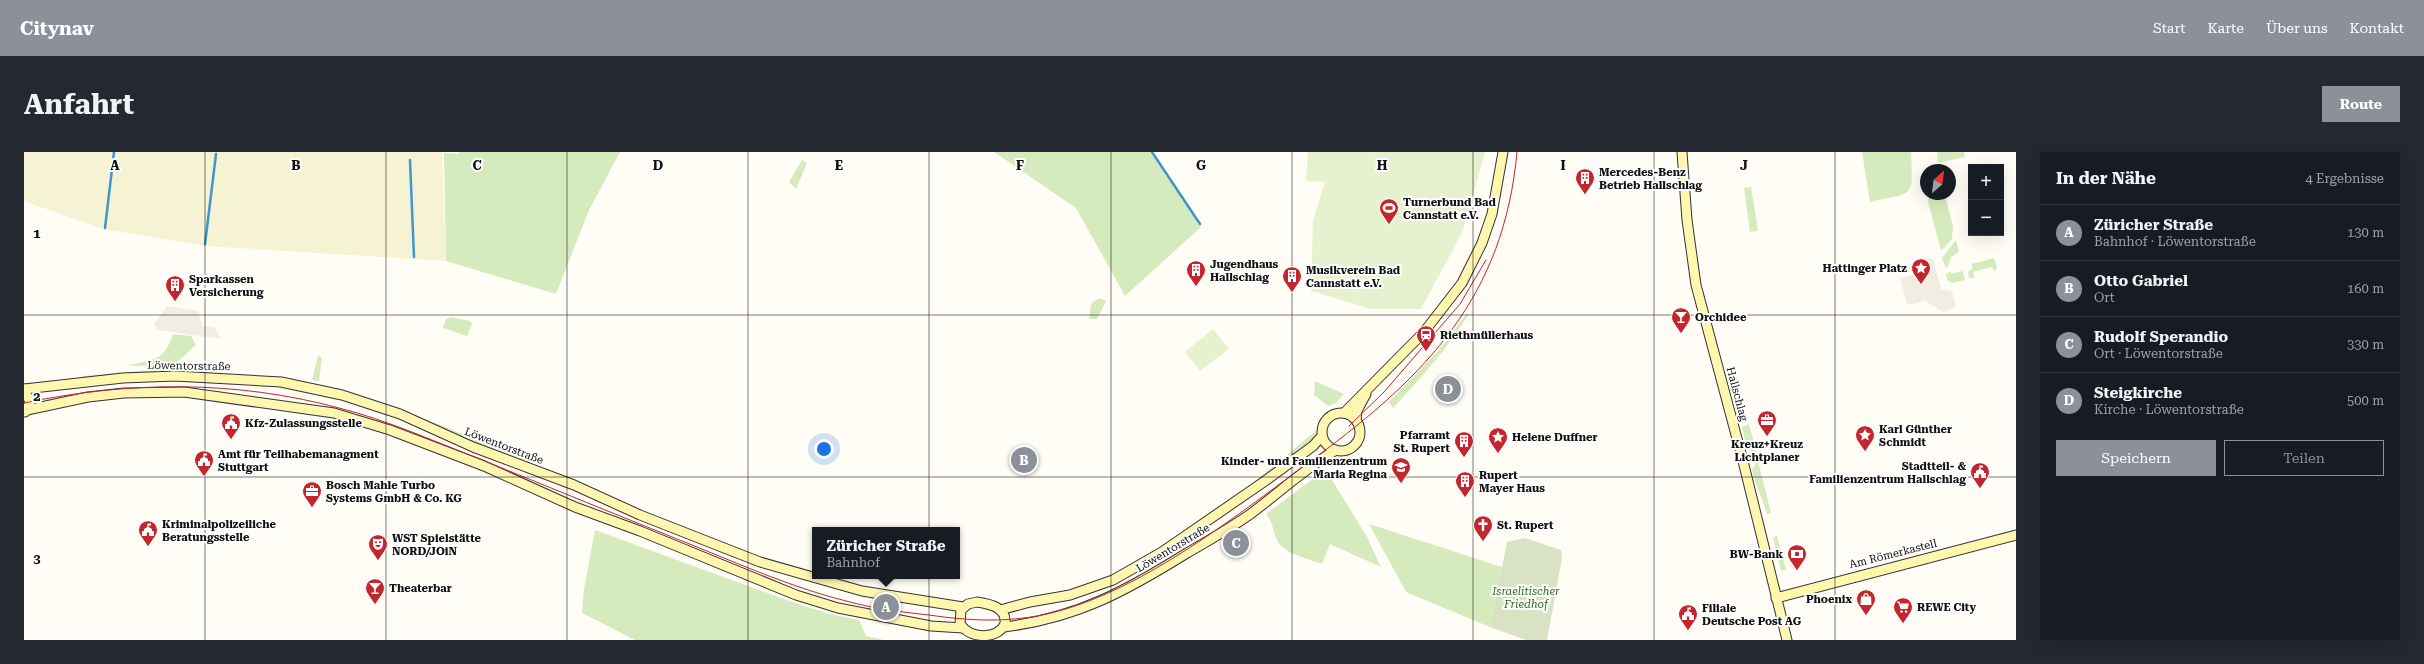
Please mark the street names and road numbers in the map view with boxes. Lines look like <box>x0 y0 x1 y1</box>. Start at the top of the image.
street label: Löwentorstraße <box>147 359 231 373</box>
street label: Hallschlag <box>1724 365 1751 423</box>
street label: Löwentorstraße <box>463 425 545 467</box>
street label: Löwentorstraße <box>1134 521 1212 575</box>
street label: Am Römerkastell <box>1848 537 1939 571</box>

